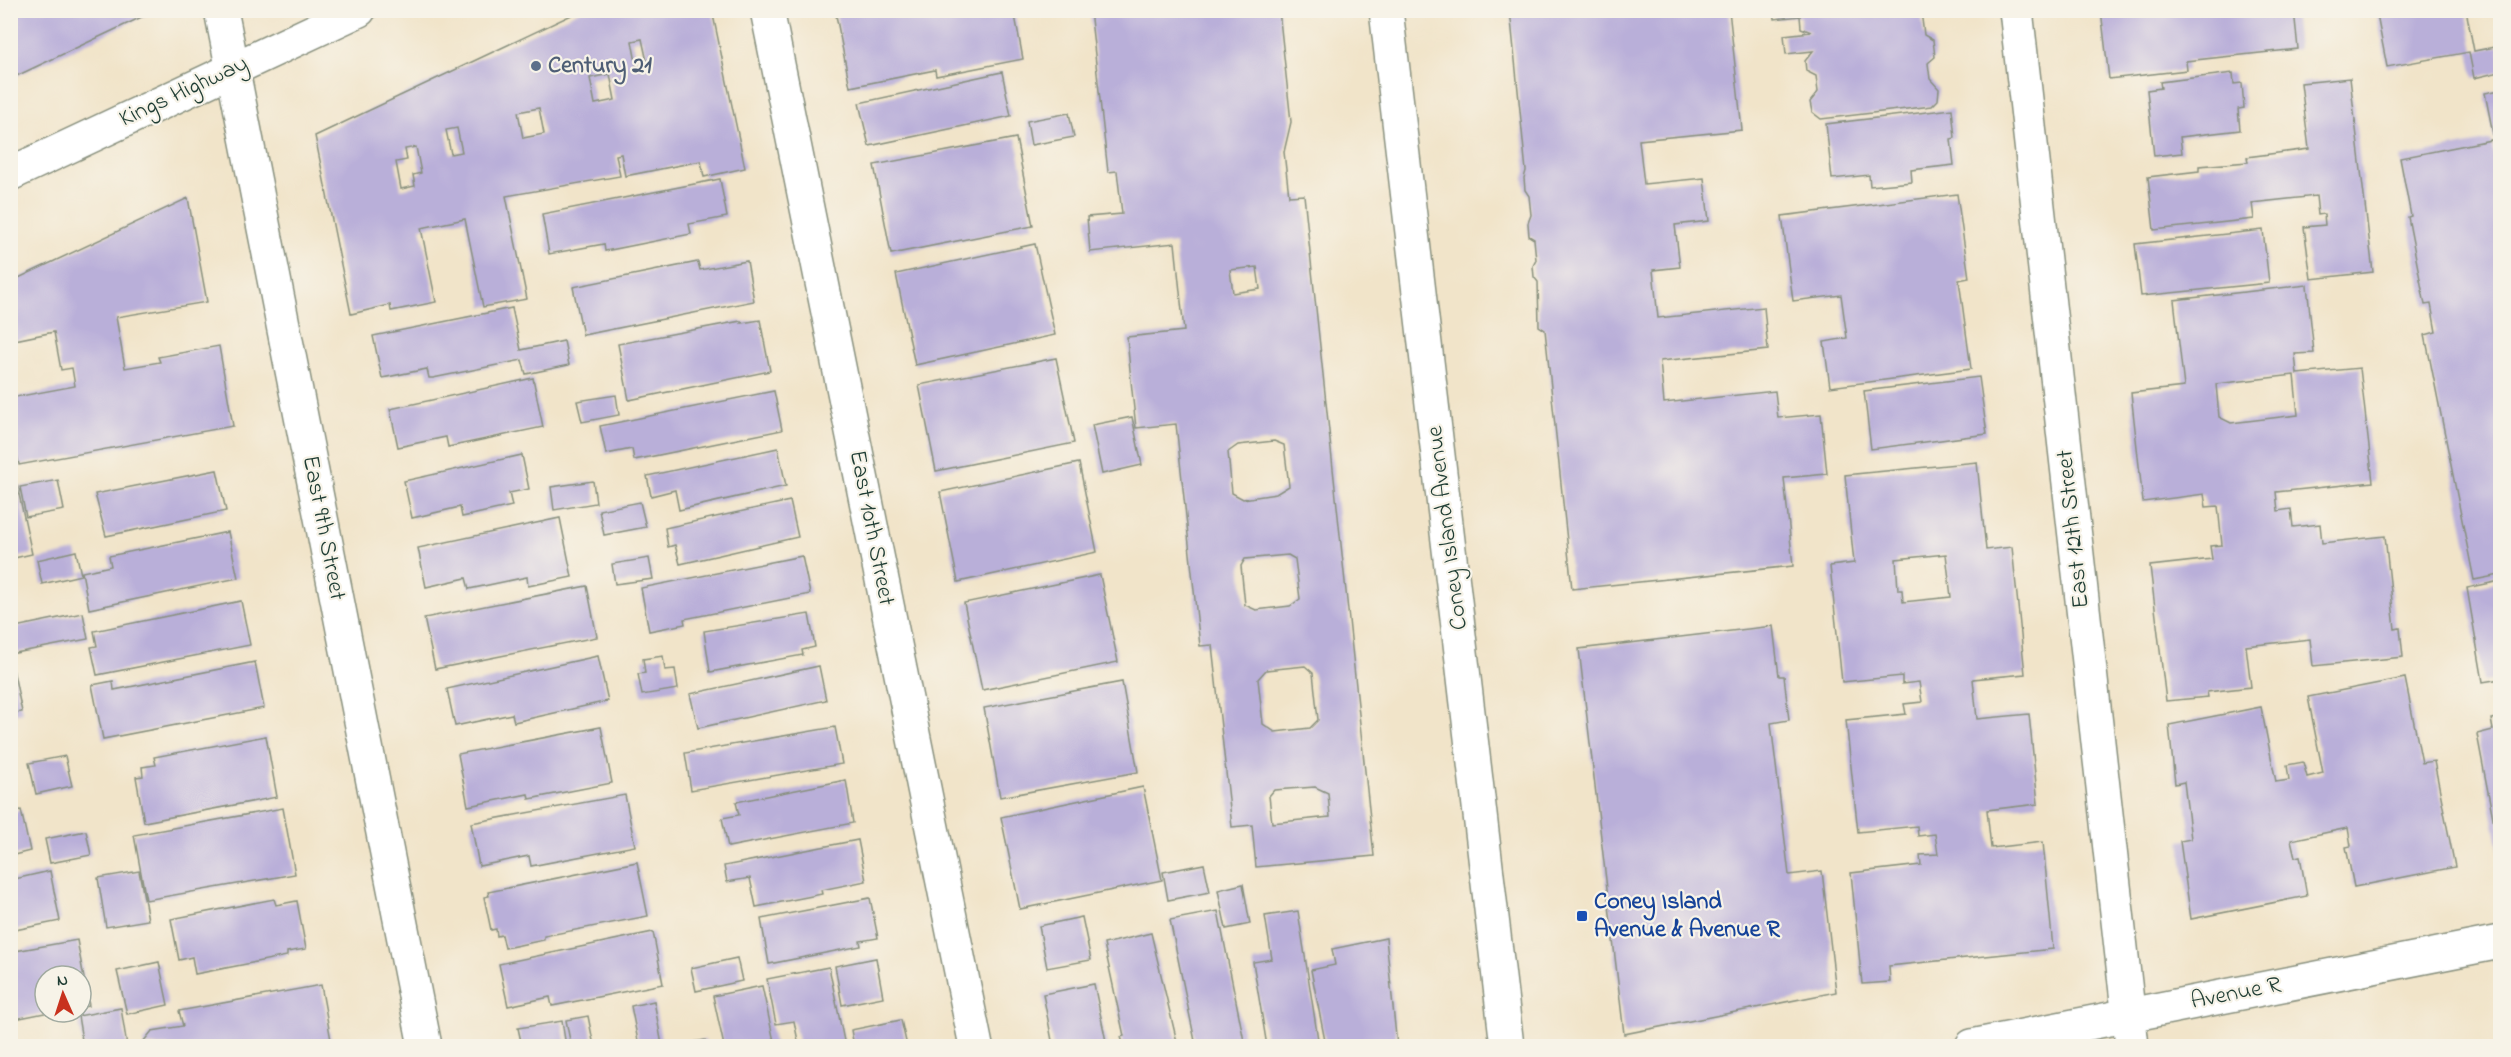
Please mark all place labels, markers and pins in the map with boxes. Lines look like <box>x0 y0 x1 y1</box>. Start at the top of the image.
place label: Century 21 <box>548 49 652 85</box>
marker: Century 21 <box>529 59 543 73</box>
place label: Coney Island Avenue & Avenue R <box>1594 885 1780 948</box>
marker: Coney Island Avenue & Avenue R <box>1575 909 1589 923</box>

